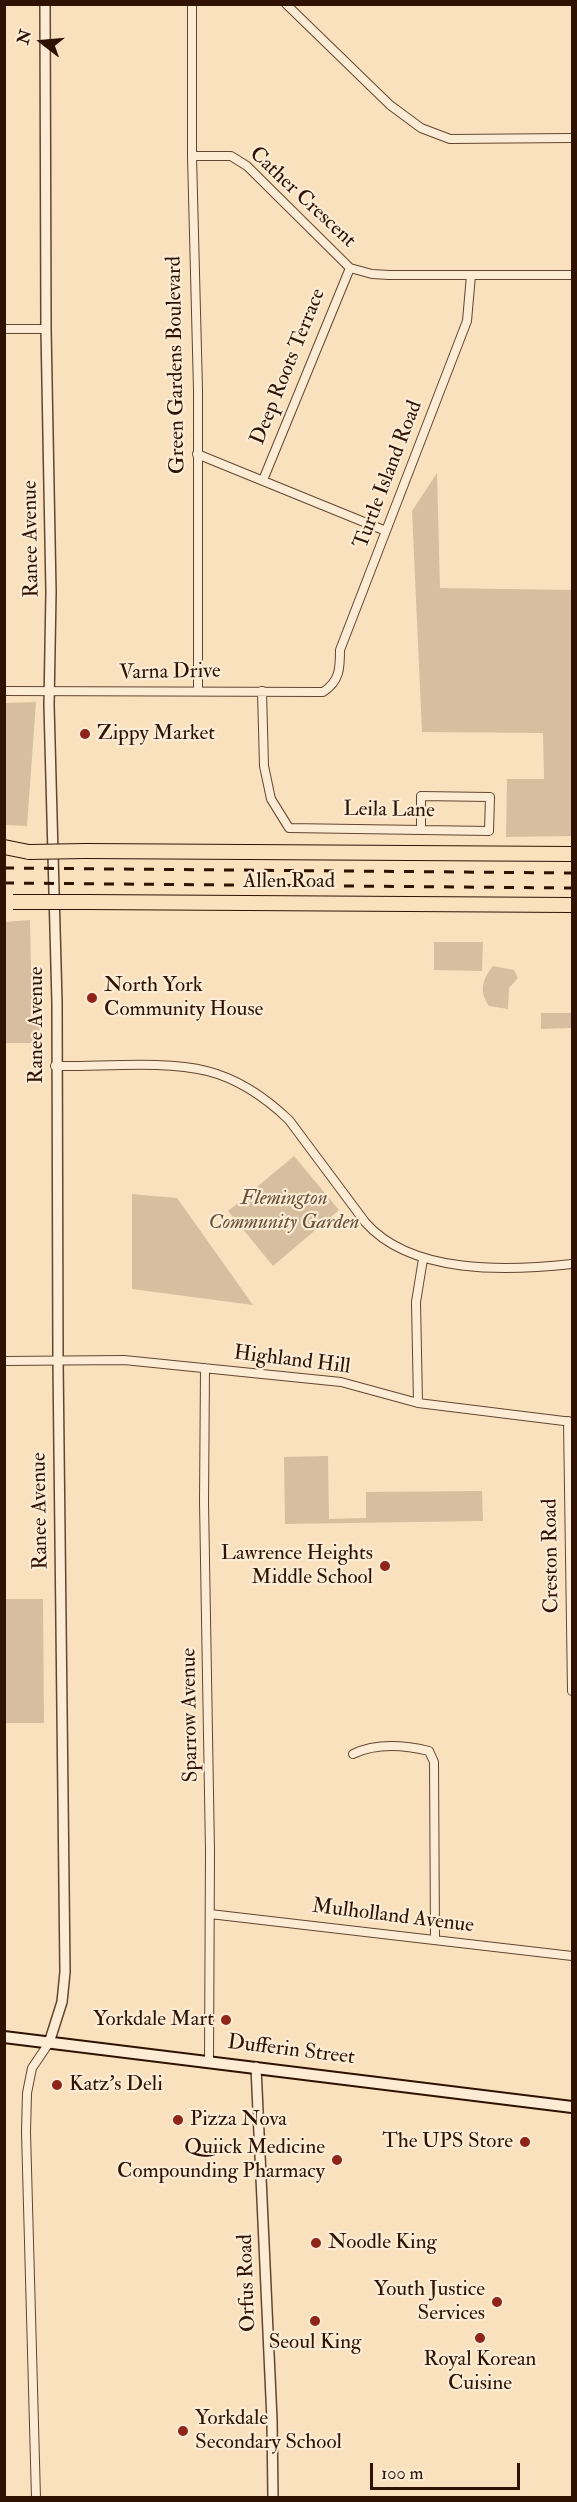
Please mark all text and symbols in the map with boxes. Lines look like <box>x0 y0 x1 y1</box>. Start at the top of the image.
north arrow <box>12 12 72 72</box>
text: N <box>13 27 36 47</box>
street label: Cather Crescent <box>244 142 360 254</box>
street label: Green Gardens Boulevard <box>162 256 192 474</box>
street label: Deep Roots Terrace <box>246 285 332 449</box>
street label: Turtle Island Road <box>349 397 429 553</box>
street label: Ranee Avenue <box>18 480 46 598</box>
street label: Varna Drive <box>119 660 221 686</box>
place label: Zippy Market <box>97 721 215 747</box>
marker: Zippy Market <box>78 727 92 741</box>
street label: Leila Lane <box>343 798 435 824</box>
street label: Allen Road <box>243 869 335 895</box>
street label: Ranee Avenue <box>24 966 50 1084</box>
place label: North York Community House <box>104 973 263 1023</box>
marker: North York Community House <box>85 991 99 1005</box>
park label: Flemington Community Garden <box>208 1186 360 1236</box>
street label: Highland Hill <box>232 1341 352 1381</box>
street label: Ranee Avenue <box>27 1452 55 1570</box>
street label: Creston Road <box>538 1498 566 1614</box>
place label: Lawrence Heights Middle School <box>221 1541 373 1591</box>
marker: Lawrence Heights Middle School <box>378 1559 392 1573</box>
street label: Sparrow Avenue <box>177 1647 205 1783</box>
street label: Mulholland Avenue <box>311 1895 475 1939</box>
place label: Yorkdale Mart <box>93 2007 214 2033</box>
marker: Yorkdale Mart <box>219 2013 233 2027</box>
street label: Dufferin Street <box>226 2031 356 2071</box>
place label: Katz's Deli <box>69 2072 163 2098</box>
marker: Katz's Deli <box>50 2078 64 2092</box>
place label: Pizza Nova <box>190 2107 287 2133</box>
marker: Pizza Nova <box>171 2113 185 2127</box>
place label: The UPS Store <box>382 2129 513 2155</box>
place label: Quiick Medicine Compounding Pharmacy <box>117 2135 325 2185</box>
marker: The UPS Store <box>518 2135 532 2149</box>
marker: Quiick Medicine Compounding Pharmacy <box>330 2153 344 2167</box>
place label: Noodle King <box>328 2230 437 2256</box>
street label: Orfus Road <box>234 2234 262 2332</box>
marker: Noodle King <box>309 2236 323 2250</box>
place label: Youth Justice Services <box>374 2277 485 2327</box>
marker: Youth Justice Services <box>490 2295 504 2309</box>
marker: Seoul King <box>308 2314 322 2328</box>
place label: Seoul King <box>269 2330 361 2356</box>
marker: Royal Korean Cuisine <box>473 2331 487 2345</box>
place label: Royal Korean Cuisine <box>424 2347 536 2397</box>
place label: Yorkdale Secondary School <box>195 2406 342 2456</box>
marker: Yorkdale Secondary School <box>176 2424 190 2438</box>
scale bar <box>373 2451 523 2489</box>
text: 100 m <box>381 2462 424 2485</box>

